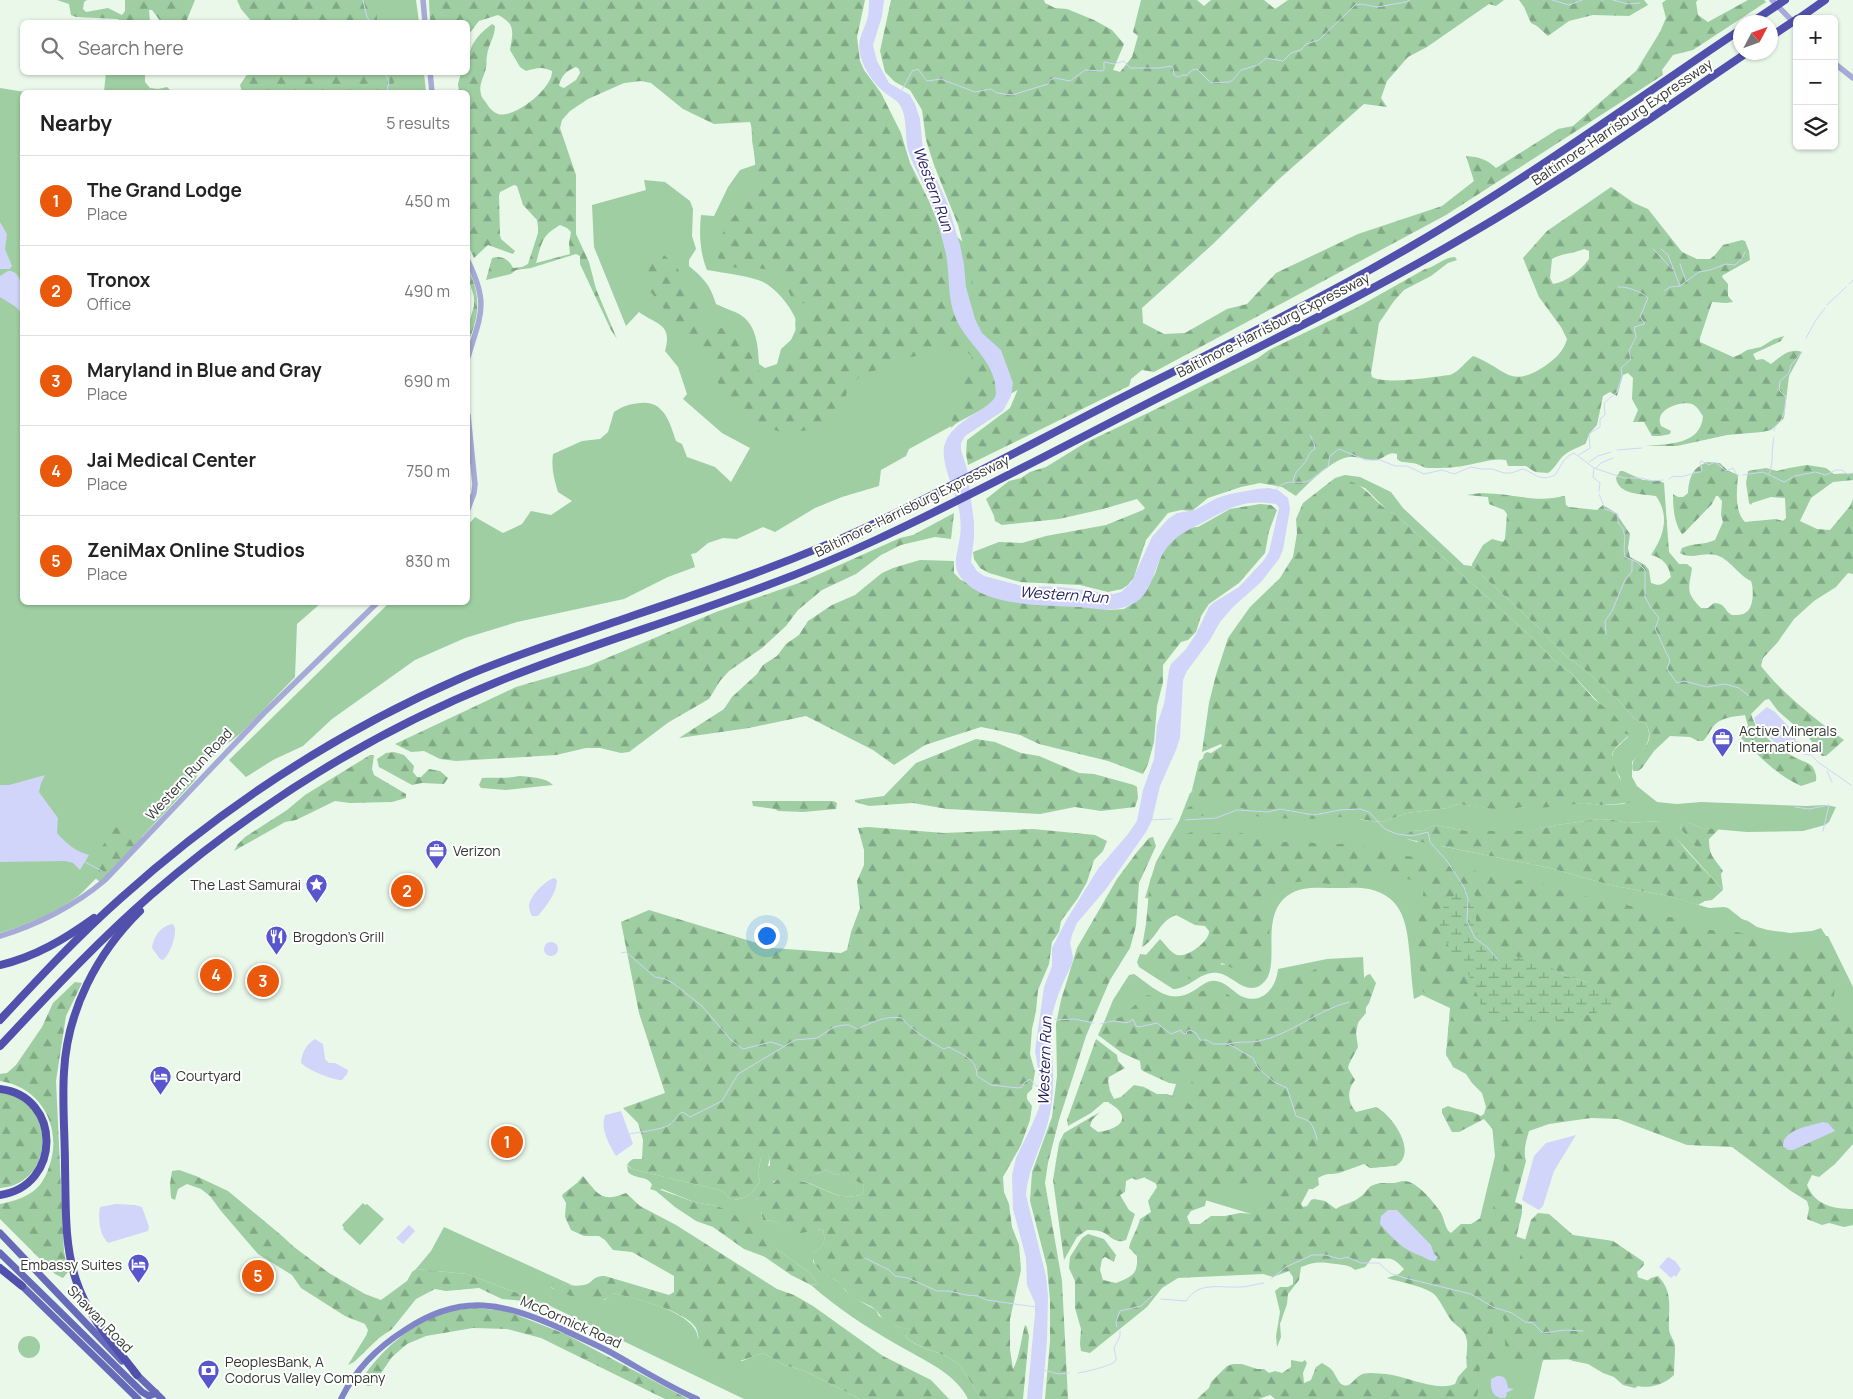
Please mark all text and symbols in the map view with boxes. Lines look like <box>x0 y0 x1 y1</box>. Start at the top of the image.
north arrow <box>1733 15 1778 60</box>
map controls <box>1793 15 1838 150</box>
button: + <box>1793 15 1838 60</box>
search box <box>20 20 470 75</box>
icon: search <box>38 34 66 62</box>
text: Search here <box>78 35 184 61</box>
street label: Baltimore-Harrisburg Expressway <box>1528 53 1716 189</box>
button: − <box>1793 60 1838 105</box>
button: layers <box>1793 105 1838 150</box>
text: Nearby <box>40 109 112 137</box>
text: 5 results <box>386 112 450 134</box>
water label: Western Run <box>908 143 959 235</box>
text: The Grand Lodge <box>87 177 242 203</box>
text: 1 <box>52 190 60 212</box>
text: 450 m <box>405 190 450 212</box>
text: Place <box>87 203 127 225</box>
text: Tronox <box>87 267 150 293</box>
street label: Baltimore-Harrisburg Expressway <box>1173 267 1373 382</box>
text: 2 <box>51 280 61 302</box>
text: 490 m <box>404 280 450 302</box>
text: Office <box>87 293 131 315</box>
text: Maryland in Blue and Gray <box>87 357 322 383</box>
text: 3 <box>51 370 61 392</box>
text: 690 m <box>404 370 450 392</box>
text: Place <box>87 383 127 405</box>
text: Jai Medical Center <box>87 447 256 473</box>
street label: Baltimore-Harrisburg Expressway <box>811 450 1013 561</box>
text: 4 <box>51 460 61 482</box>
text: 750 m <box>406 460 450 482</box>
text: Place <box>87 473 127 495</box>
text: ZeniMax Online Studios <box>87 537 305 563</box>
text: 5 <box>51 550 61 572</box>
text: 830 m <box>405 550 450 572</box>
text: Place <box>87 563 127 585</box>
water label: Western Run <box>1019 581 1110 608</box>
place label: Active Minerals International <box>1739 721 1837 756</box>
street label: Western Run Road <box>141 724 236 824</box>
office icon: Active Minerals International <box>1711 727 1735 758</box>
office icon: Verizon <box>425 839 449 870</box>
place label: Verizon <box>453 841 501 860</box>
pin: 2 <box>391 872 423 910</box>
place icon: The Last Samurai <box>305 873 329 904</box>
place label: The Last Samurai <box>190 875 301 894</box>
your location <box>754 923 780 949</box>
restaurant icon: Brogdon’s Grill <box>265 925 289 956</box>
place label: Brogdon’s Grill <box>293 927 384 946</box>
pin: 4 <box>200 956 232 994</box>
pin: 3 <box>247 962 279 1000</box>
water label: Western Run <box>1032 1015 1057 1106</box>
hotel icon: Courtyard <box>148 1064 172 1095</box>
place label: Courtyard <box>176 1066 241 1085</box>
pin: 1 <box>491 1123 523 1161</box>
hotel icon: Embassy Suites <box>126 1253 150 1284</box>
place label: Embassy Suites <box>20 1255 122 1274</box>
pin: 5 <box>242 1257 274 1295</box>
street label: Shawan Road <box>63 1281 137 1356</box>
street label: McCormick Road <box>518 1291 625 1352</box>
place label: PeoplesBank, A Codorus Valley Company <box>225 1352 386 1387</box>
bank icon: PeoplesBank, A Codorus Valley Company <box>197 1358 221 1389</box>

